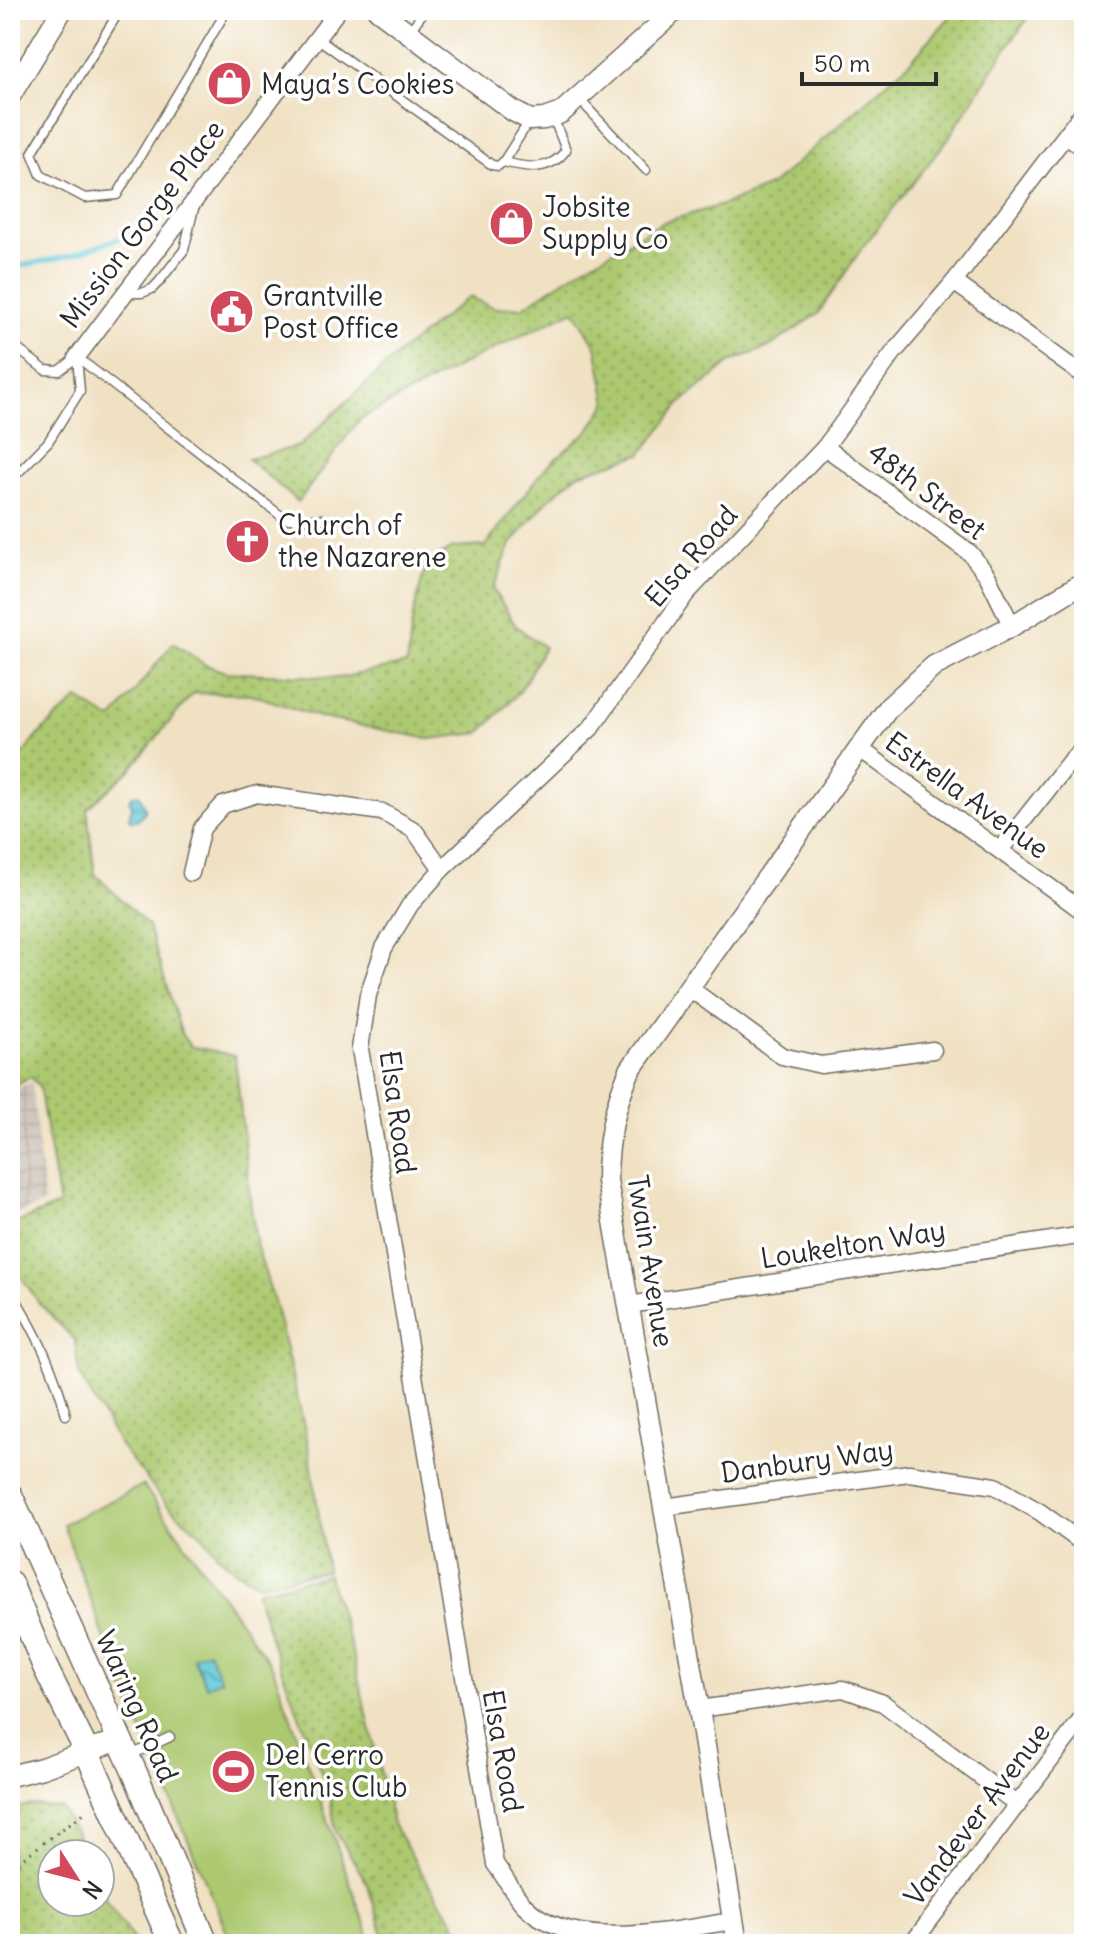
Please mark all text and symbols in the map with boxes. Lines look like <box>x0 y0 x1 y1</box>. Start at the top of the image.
scale bar <box>802 36 936 86</box>
text: 50 m <box>814 48 870 78</box>
shop icon: Maya’s Cookies <box>206 60 254 108</box>
place label: Maya’s Cookies <box>261 66 454 102</box>
street label: Mission Gorge Place <box>52 113 232 335</box>
place label: Jobsite Supply Co <box>542 189 669 257</box>
shop icon: Jobsite Supply Co <box>487 199 535 247</box>
place label: Grantville Post Office <box>263 278 399 346</box>
public building icon: Grantville Post Office <box>208 288 256 336</box>
street label: 48th Street <box>861 435 993 547</box>
street label: Elsa Road <box>637 497 745 615</box>
place label: Church of the Nazarene <box>278 507 447 575</box>
church icon: Church of the Nazarene <box>223 517 271 565</box>
street label: Estrella Avenue <box>878 724 1056 866</box>
street label: Elsa Road <box>372 1048 424 1176</box>
street label: Twain Avenue <box>620 1172 682 1350</box>
street label: Loukelton Way <box>758 1212 948 1276</box>
street label: Danbury Way <box>718 1431 896 1491</box>
street label: Waring Road <box>88 1625 186 1787</box>
street label: Elsa Road <box>475 1687 531 1815</box>
street label: Vandever Avenue <box>896 1715 1058 1913</box>
place label: Del Cerro Tennis Club <box>265 1737 407 1805</box>
sports icon: Del Cerro Tennis Club <box>210 1747 258 1795</box>
north arrow <box>36 1838 116 1918</box>
text: N <box>76 1875 108 1904</box>

